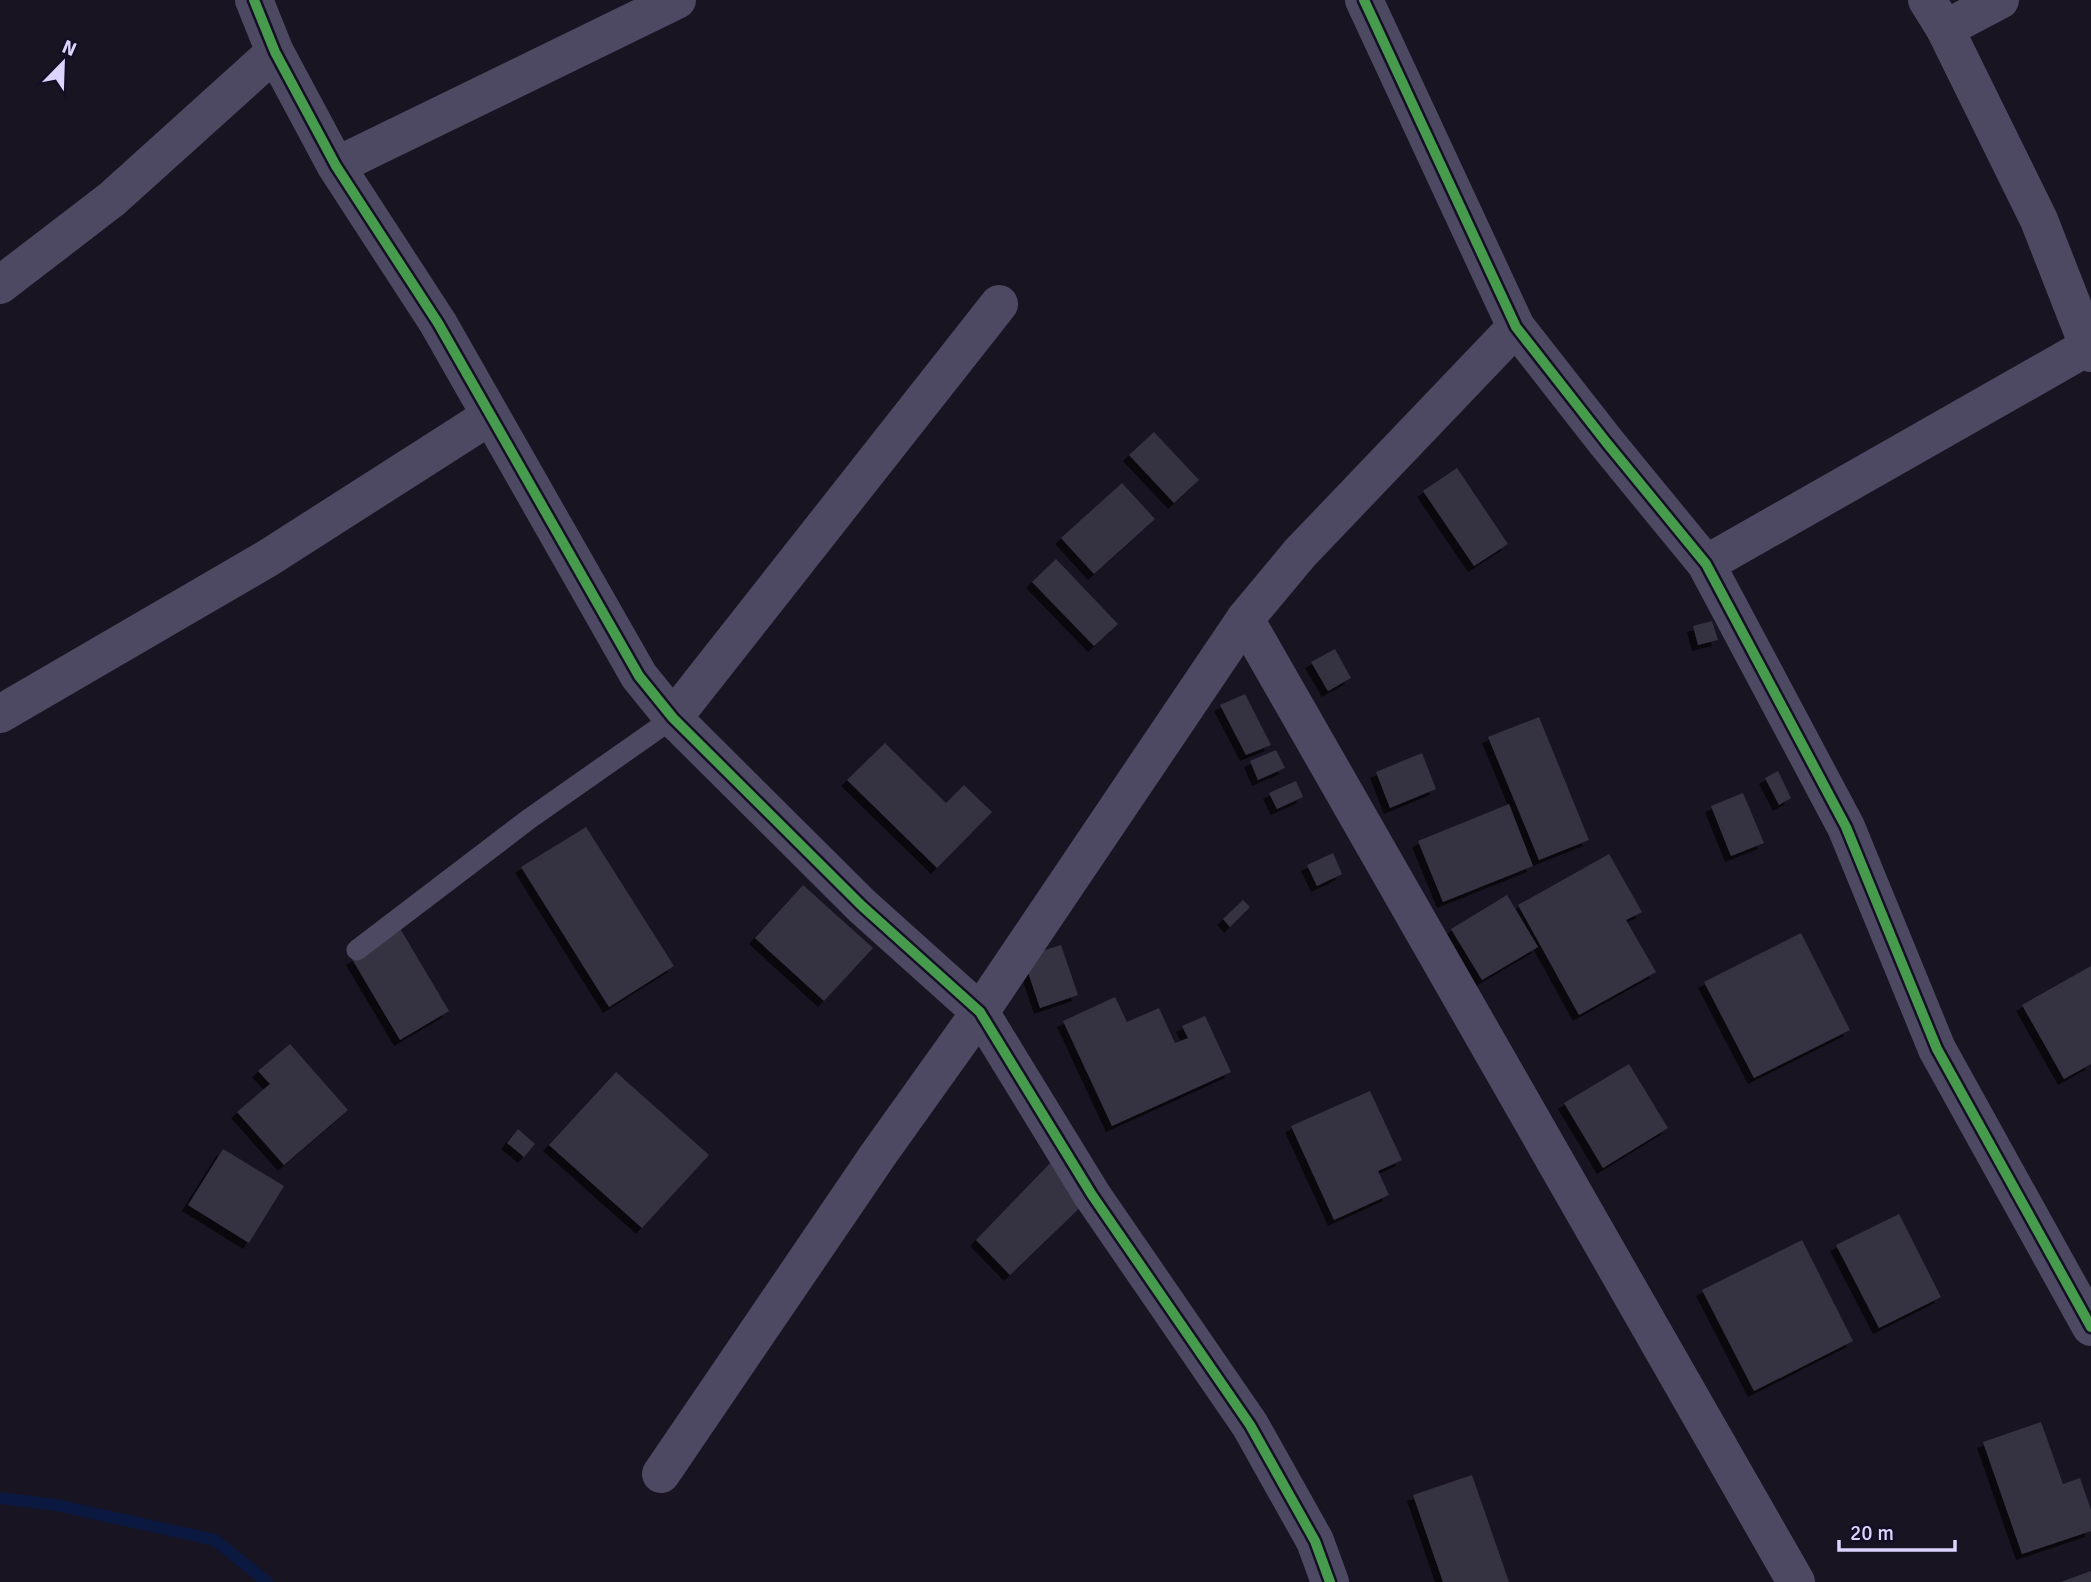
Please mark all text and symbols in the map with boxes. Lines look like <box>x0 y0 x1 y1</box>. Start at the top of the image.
north arrow <box>28 28 98 98</box>
text: N <box>58 35 80 62</box>
scale bar <box>1839 1508 1954 1552</box>
text: 20 m <box>1850 1520 1894 1546</box>

